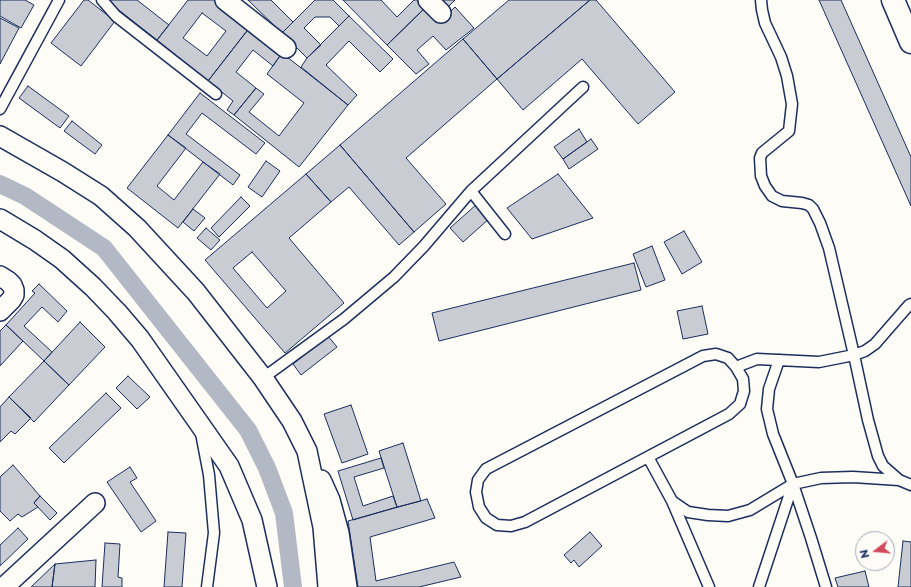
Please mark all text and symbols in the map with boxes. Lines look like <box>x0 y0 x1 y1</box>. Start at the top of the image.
north arrow <box>855 531 895 571</box>
text: N <box>855 548 873 561</box>

